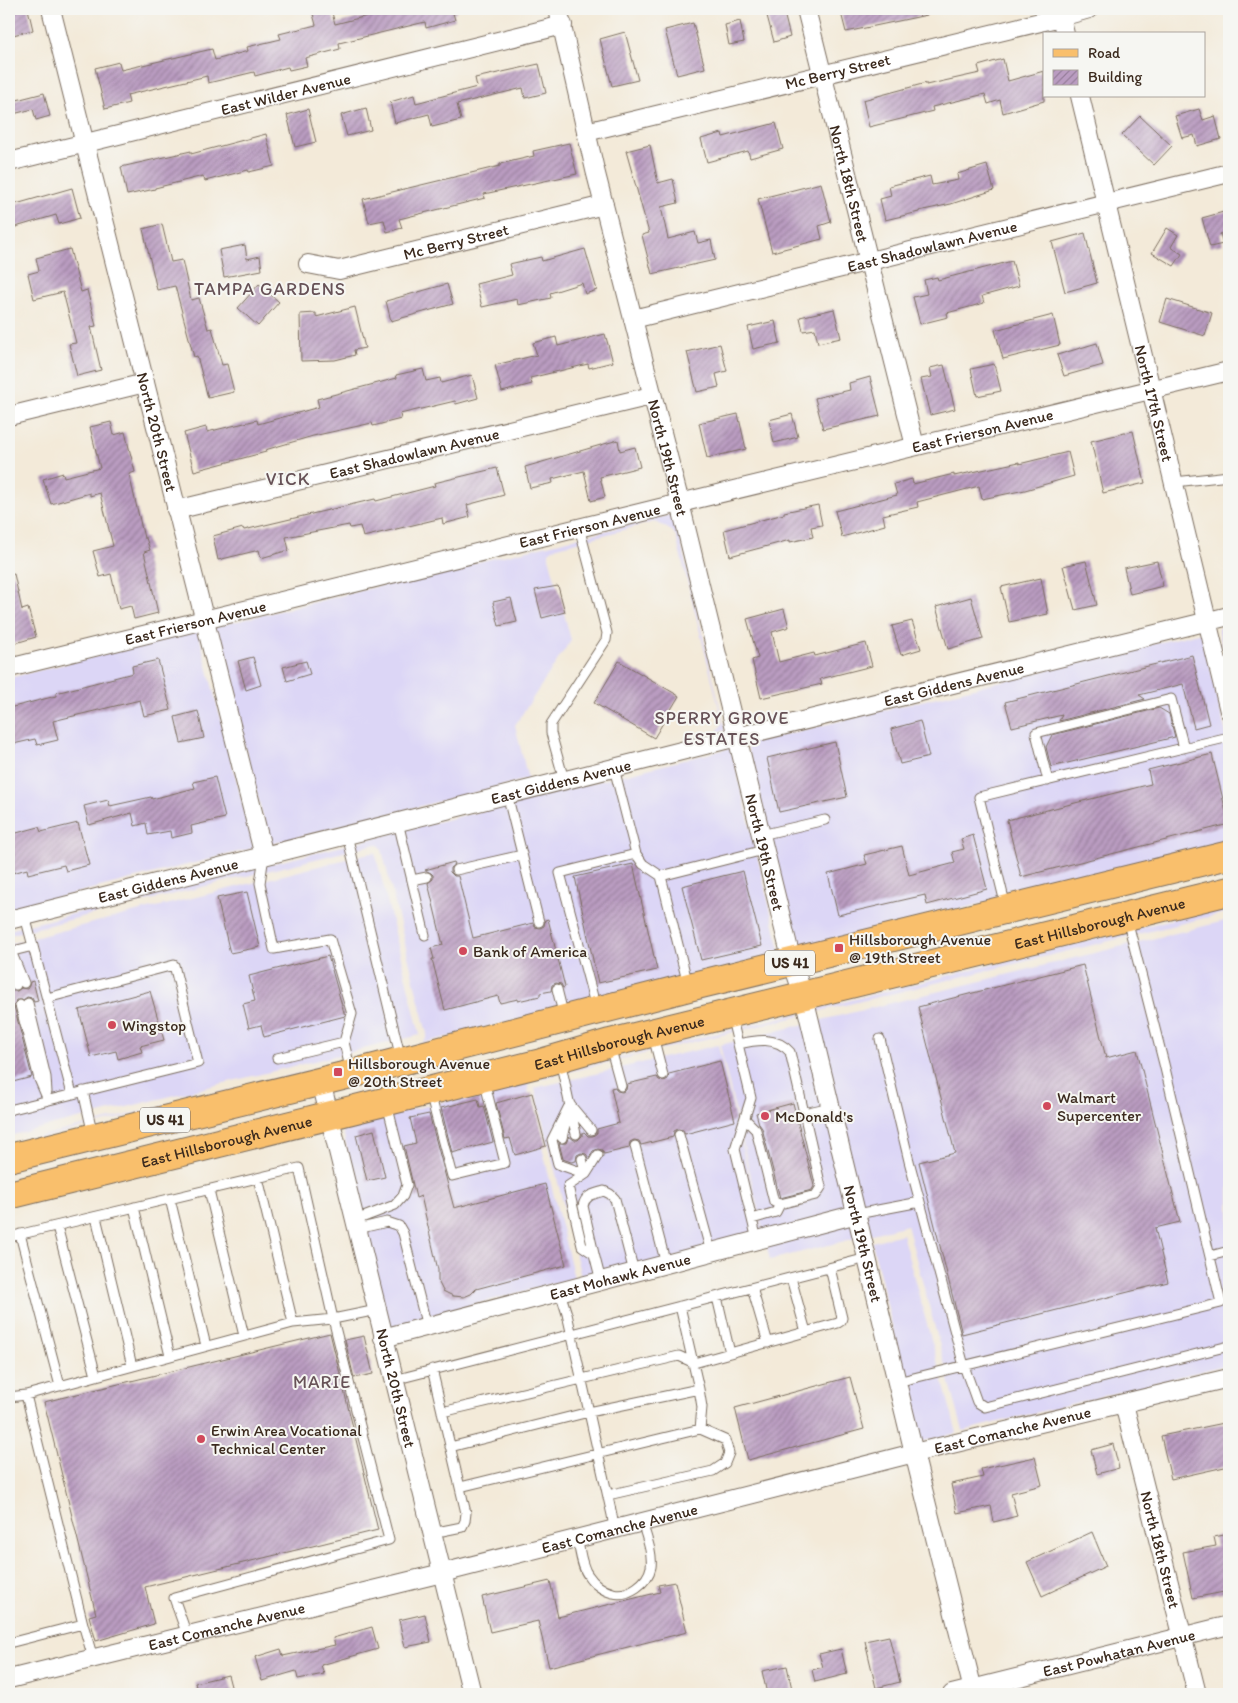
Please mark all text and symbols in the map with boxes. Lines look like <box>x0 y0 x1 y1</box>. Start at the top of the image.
legend <box>1043 32 1206 98</box>
text: Road <box>1088 44 1121 62</box>
street label: Mc Berry Street <box>783 50 892 93</box>
text: Building <box>1088 68 1142 86</box>
street label: East Wilder Avenue <box>219 69 353 119</box>
street label: North 18th Street <box>825 123 873 244</box>
street label: East Shadowlawn Avenue <box>846 216 1019 276</box>
street label: Mc Berry Street <box>402 220 511 264</box>
district label: TAMPA GARDENS <box>194 278 346 300</box>
street label: North 17th Street <box>1131 343 1177 463</box>
street label: North 20th Street <box>133 370 181 494</box>
street label: North 19th Street <box>644 397 692 518</box>
street label: East Frierson Avenue <box>910 405 1055 457</box>
street label: East Shadowlawn Avenue <box>328 424 501 483</box>
district label: VICK <box>266 468 310 490</box>
street label: East Frierson Avenue <box>517 499 662 552</box>
street label: East Frierson Avenue <box>123 596 268 649</box>
street label: East Giddens Avenue <box>882 658 1026 711</box>
district label: SPERRY GROVE ESTATES <box>654 707 790 750</box>
street label: East Giddens Avenue <box>489 755 633 809</box>
street label: North 19th Street <box>741 792 788 912</box>
street label: East Giddens Avenue <box>96 854 240 907</box>
street label: East Hillsborough Avenue <box>1012 893 1187 953</box>
place label: Hillsborough Avenue @ 19th Street <box>849 930 991 967</box>
place label: Bank of America <box>473 942 587 961</box>
marker: Hillsborough Avenue @ 19th Street <box>833 942 845 954</box>
marker: Bank of America <box>457 945 469 957</box>
road number: US 41 <box>765 950 815 976</box>
street label: East Hillsborough Avenue <box>532 1011 706 1074</box>
place label: Wingstop <box>122 1016 186 1035</box>
marker: Wingstop <box>106 1019 118 1031</box>
place label: Hillsborough Avenue @ 20th Street <box>348 1054 490 1091</box>
marker: Hillsborough Avenue @ 20th Street <box>332 1066 344 1078</box>
place label: Walmart Supercenter <box>1057 1088 1142 1125</box>
marker: Walmart Supercenter <box>1041 1100 1053 1112</box>
place label: McDonald's <box>775 1107 853 1126</box>
road number: US 41 <box>140 1108 190 1132</box>
marker: McDonald's <box>759 1110 771 1122</box>
street label: East Hillsborough Avenue <box>139 1111 314 1172</box>
street label: North 19th Street <box>840 1183 886 1304</box>
street label: East Mohawk Avenue <box>548 1249 693 1304</box>
street label: North 20th Street <box>372 1326 420 1450</box>
district label: MARIE <box>293 1371 351 1393</box>
street label: East Comanche Avenue <box>932 1402 1093 1458</box>
place label: Erwin Area Vocational Technical Center <box>211 1421 362 1458</box>
marker: Erwin Area Vocational Technical Center <box>195 1433 207 1445</box>
street label: North 18th Street <box>1136 1489 1184 1610</box>
street label: East Comanche Avenue <box>540 1499 700 1557</box>
street label: East Comanche Avenue <box>147 1598 307 1655</box>
street label: East Powhatan Avenue <box>1041 1625 1197 1681</box>

